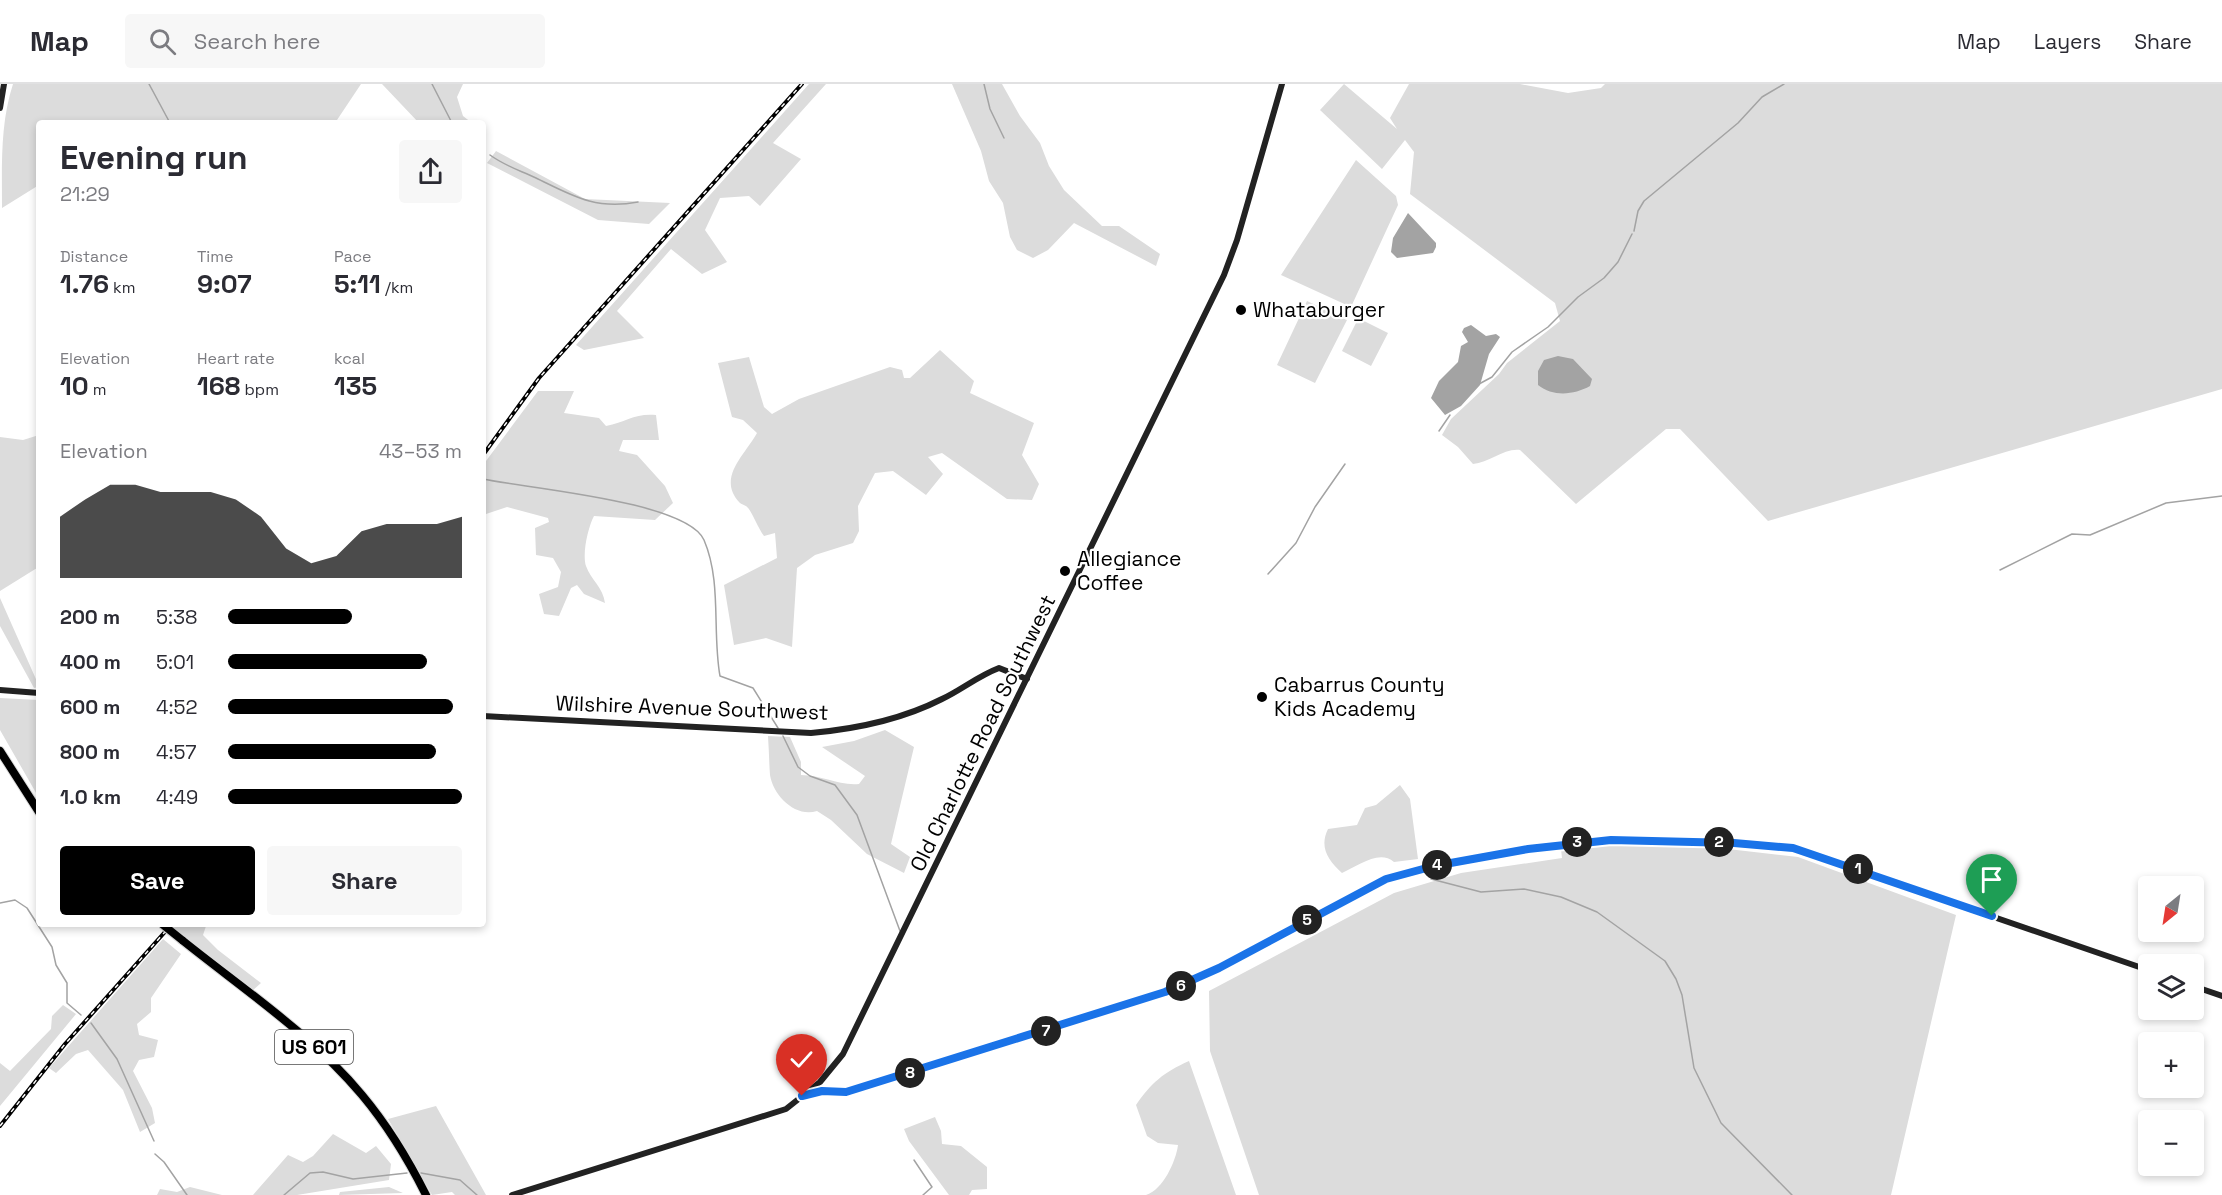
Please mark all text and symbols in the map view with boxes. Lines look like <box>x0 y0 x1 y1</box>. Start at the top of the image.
search box <box>125 14 545 68</box>
text: Map <box>30 23 89 59</box>
icon: search <box>146 25 179 58</box>
text: Search here <box>194 27 321 55</box>
text: Map <box>1957 28 2001 55</box>
text: Layers <box>2034 28 2101 55</box>
text: Share <box>2134 28 2192 55</box>
text: Evening run <box>60 137 248 179</box>
button: share <box>399 140 462 203</box>
text: 21:29 <box>60 181 110 207</box>
text: Distance <box>60 246 128 267</box>
text: Time <box>197 246 233 267</box>
text: Pace <box>334 246 371 267</box>
text: 1.76 <box>60 267 109 301</box>
text: 9:07 <box>197 267 252 301</box>
text: 5:11 <box>334 267 381 301</box>
text: km <box>109 277 135 298</box>
text: /km <box>381 277 413 298</box>
place label: Whataburger <box>1253 296 1385 323</box>
marker: Whataburger <box>1234 303 1248 317</box>
text: Elevation <box>60 348 130 369</box>
text: Heart rate <box>197 348 275 369</box>
text: kcal <box>334 348 365 369</box>
text: 10 <box>60 369 89 403</box>
text: 168 <box>197 369 240 403</box>
text: 135 <box>334 369 377 403</box>
text: m <box>89 379 106 400</box>
text: bpm <box>240 379 279 400</box>
text: Elevation <box>60 438 148 464</box>
text: 43–53 m <box>379 438 462 464</box>
place label: Allegiance Coffee <box>1077 545 1182 596</box>
marker: Allegiance Coffee <box>1058 564 1072 578</box>
street label: Old Charlotte Road Southwest <box>904 590 1061 876</box>
text: 200 m <box>60 604 120 630</box>
text: 5:38 <box>156 604 198 630</box>
text: 400 m <box>60 649 121 675</box>
text: 5:01 <box>156 649 194 675</box>
place label: Cabarrus County Kids Academy <box>1274 671 1445 722</box>
street label: Wilshire Avenue Southwest <box>555 689 829 726</box>
marker: Cabarrus County Kids Academy <box>1255 690 1269 704</box>
text: 600 m <box>60 694 120 720</box>
text: 4:52 <box>156 694 197 720</box>
text: 800 m <box>60 739 120 765</box>
text: 4:57 <box>156 739 197 765</box>
text: 1.0 km <box>60 784 121 810</box>
text: 4:49 <box>156 784 198 810</box>
pin: 3 <box>1562 827 1592 857</box>
pin: 2 <box>1704 827 1734 857</box>
text: 3 <box>1572 831 1582 852</box>
text: 2 <box>1714 831 1724 852</box>
button: Save <box>60 846 255 915</box>
button: Share <box>267 846 462 915</box>
pin: 4 <box>1422 850 1452 880</box>
text: 4 <box>1432 854 1442 875</box>
pin: 1 <box>1843 854 1873 884</box>
pin <box>1966 854 2017 916</box>
text: 1 <box>1854 858 1862 879</box>
icon: arrive <box>1975 863 2008 896</box>
north arrow <box>2138 876 2204 942</box>
map controls <box>2138 876 2204 1176</box>
pin: 5 <box>1292 905 1322 935</box>
text: 5 <box>1302 909 1312 930</box>
button: layers <box>2138 954 2204 1020</box>
pin: 6 <box>1166 971 1196 1001</box>
text: 6 <box>1176 975 1186 996</box>
pin: 7 <box>1031 1016 1061 1046</box>
text: 7 <box>1042 1020 1050 1041</box>
road number: US 601 <box>275 1030 353 1064</box>
button: + <box>2138 1032 2204 1098</box>
pin <box>776 1034 827 1096</box>
icon: check <box>785 1043 818 1076</box>
pin: 8 <box>895 1058 925 1088</box>
text: 8 <box>905 1062 915 1083</box>
button: − <box>2138 1110 2204 1176</box>

